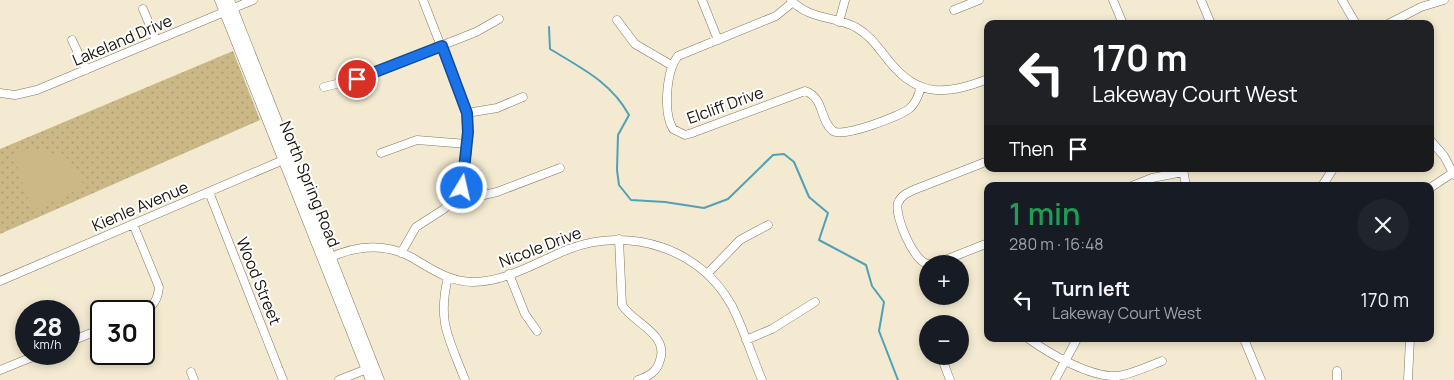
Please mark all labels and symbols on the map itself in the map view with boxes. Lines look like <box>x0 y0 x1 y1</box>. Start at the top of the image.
street label: Lakeland Drive <box>69 9 175 71</box>
pin <box>336 58 378 100</box>
street label: Elcliff Drive <box>684 81 766 129</box>
street label: North Spring Road <box>275 118 345 250</box>
position arrow <box>435 161 487 213</box>
street label: Kienle Avenue <box>88 176 192 236</box>
street label: Nicole Drive <box>496 221 584 273</box>
street label: Wood Street <box>231 234 287 328</box>
speed limit sign: 30 <box>90 300 155 365</box>

